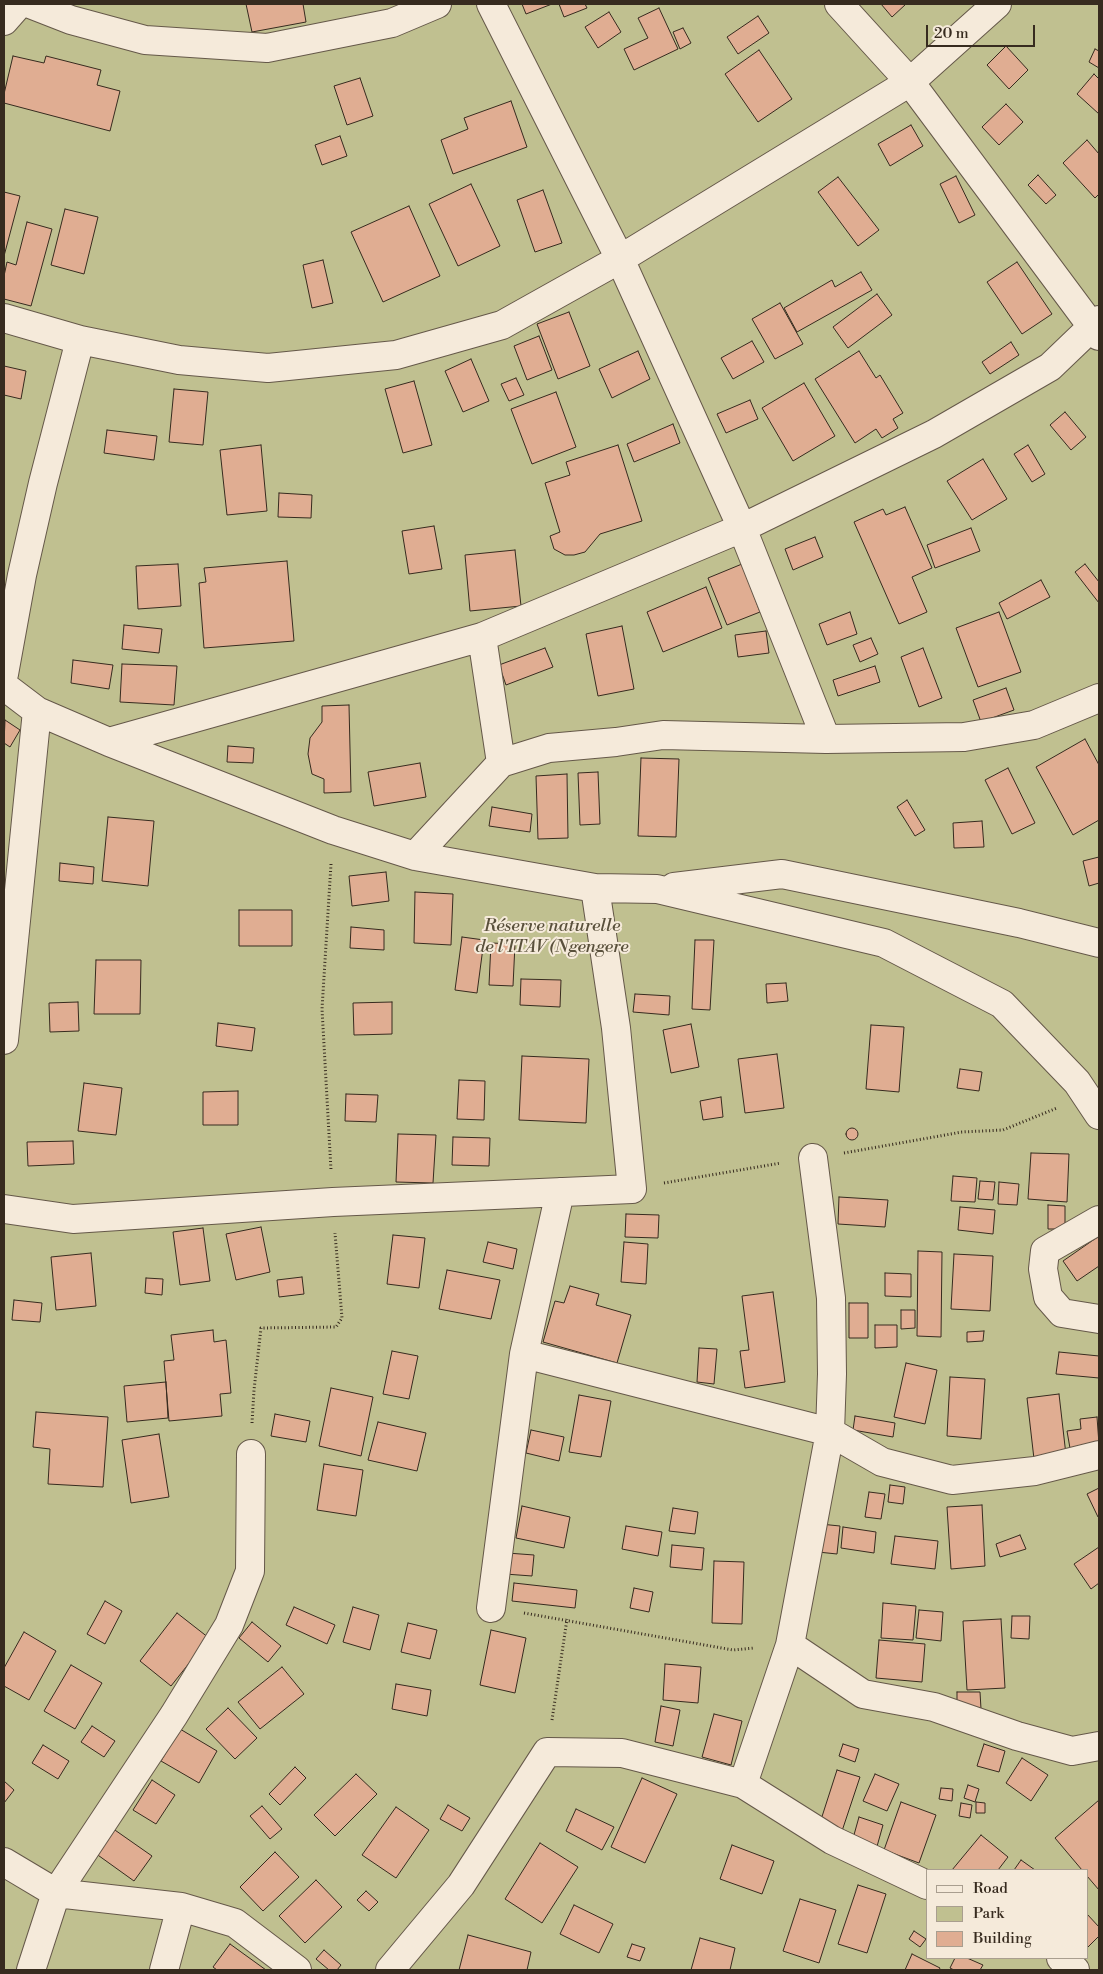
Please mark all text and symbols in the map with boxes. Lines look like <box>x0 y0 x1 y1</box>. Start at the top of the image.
scale bar <box>928 15 1037 47</box>
text: 20 m <box>934 24 969 43</box>
park label: Réserve naturelle de l'ITAV (Ngengere <box>475 916 629 959</box>
legend <box>926 1869 1088 1959</box>
text: Road <box>973 1879 1008 1898</box>
text: Park <box>973 1904 1004 1923</box>
text: Building <box>973 1929 1032 1948</box>

